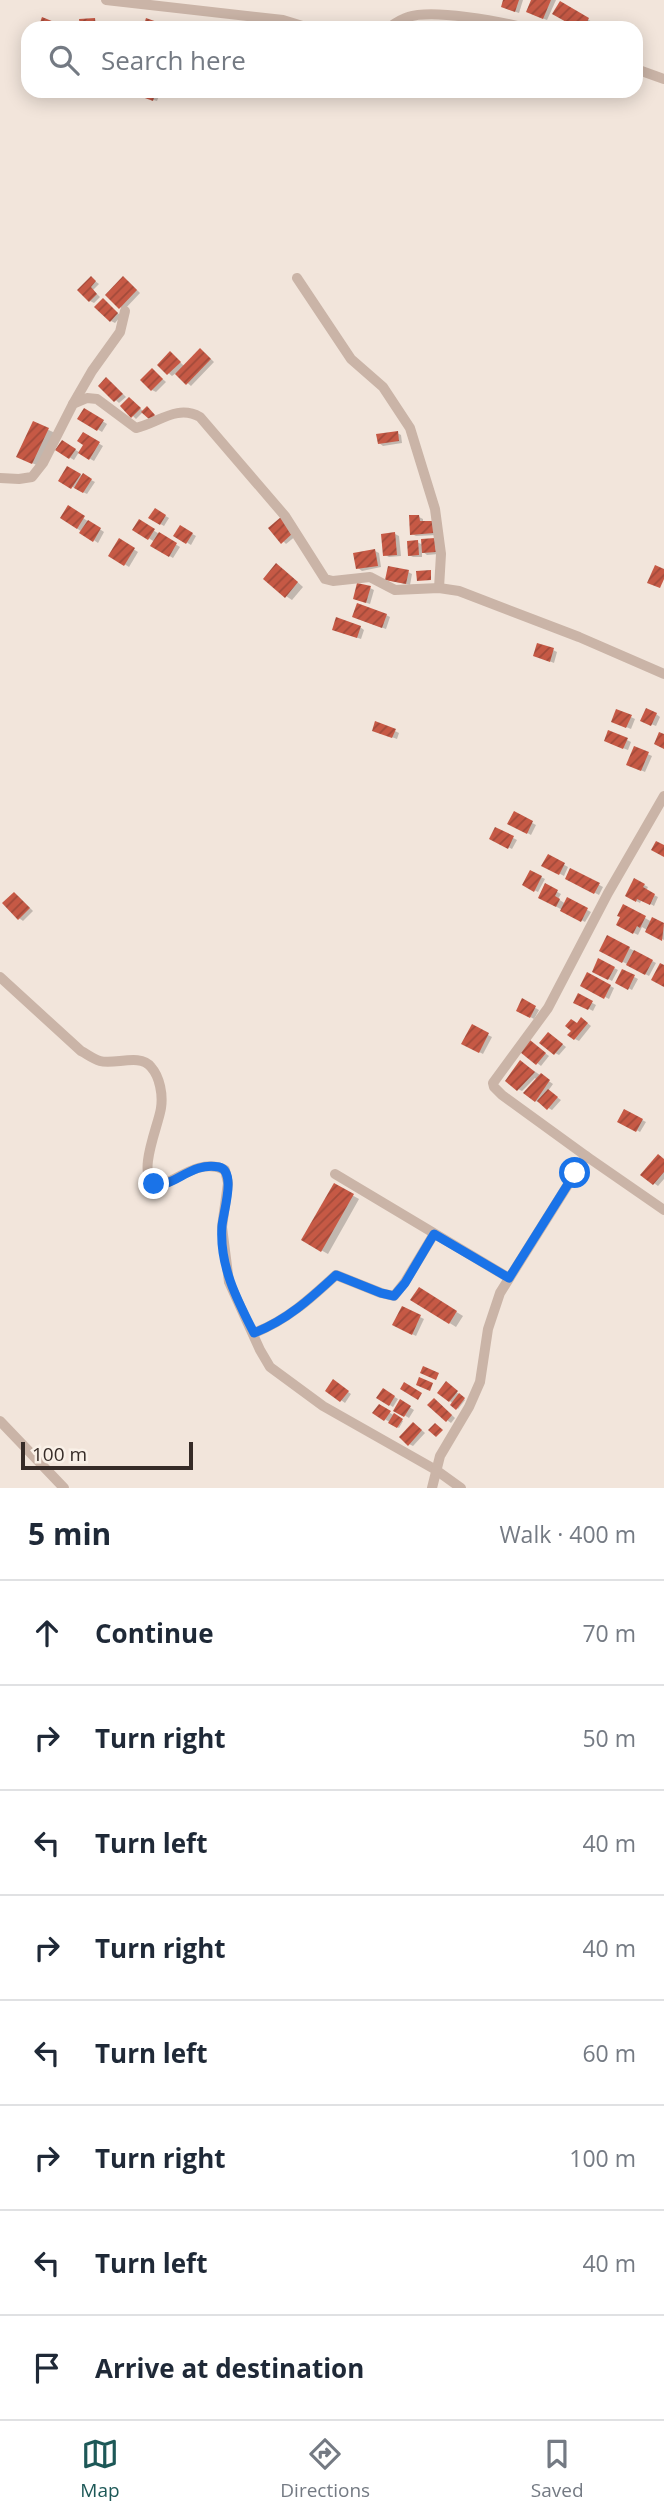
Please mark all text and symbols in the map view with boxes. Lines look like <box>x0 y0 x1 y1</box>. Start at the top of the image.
search box <box>21 21 643 98</box>
icon: search <box>45 41 83 79</box>
text: Search here <box>101 42 246 78</box>
route start <box>559 1157 590 1188</box>
route end <box>138 1168 169 1199</box>
scale bar <box>21 1439 192 1471</box>
text: 100 m <box>32 1441 87 1467</box>
text: 5 min <box>28 1513 111 1554</box>
text: Walk · 400 m <box>499 1518 636 1550</box>
icon: ahead <box>28 1614 66 1652</box>
text: Continue <box>95 1615 214 1651</box>
text: 70 m <box>582 1617 636 1649</box>
icon: right <box>28 1719 66 1757</box>
text: Turn right <box>95 1720 226 1756</box>
text: 50 m <box>582 1722 636 1754</box>
icon: left <box>28 1824 66 1862</box>
text: Turn left <box>95 1825 207 1861</box>
text: 40 m <box>582 1827 636 1859</box>
icon: right <box>28 1929 66 1967</box>
text: Turn right <box>95 1930 226 1966</box>
text: 40 m <box>582 1932 636 1964</box>
icon: left <box>28 2034 66 2072</box>
text: Turn left <box>95 2035 207 2071</box>
text: 60 m <box>582 2037 636 2069</box>
icon: right <box>28 2139 66 2177</box>
text: Turn right <box>95 2140 226 2176</box>
text: 100 m <box>569 2142 636 2174</box>
icon: left <box>28 2244 66 2282</box>
text: Turn left <box>95 2245 207 2281</box>
text: 40 m <box>582 2247 636 2279</box>
icon: arrive <box>28 2349 66 2387</box>
text: Arrive at destination <box>95 2350 364 2386</box>
tab: Map <box>80 2435 120 2503</box>
tab: Directions <box>280 2435 370 2503</box>
tab: Saved <box>531 2435 584 2503</box>

